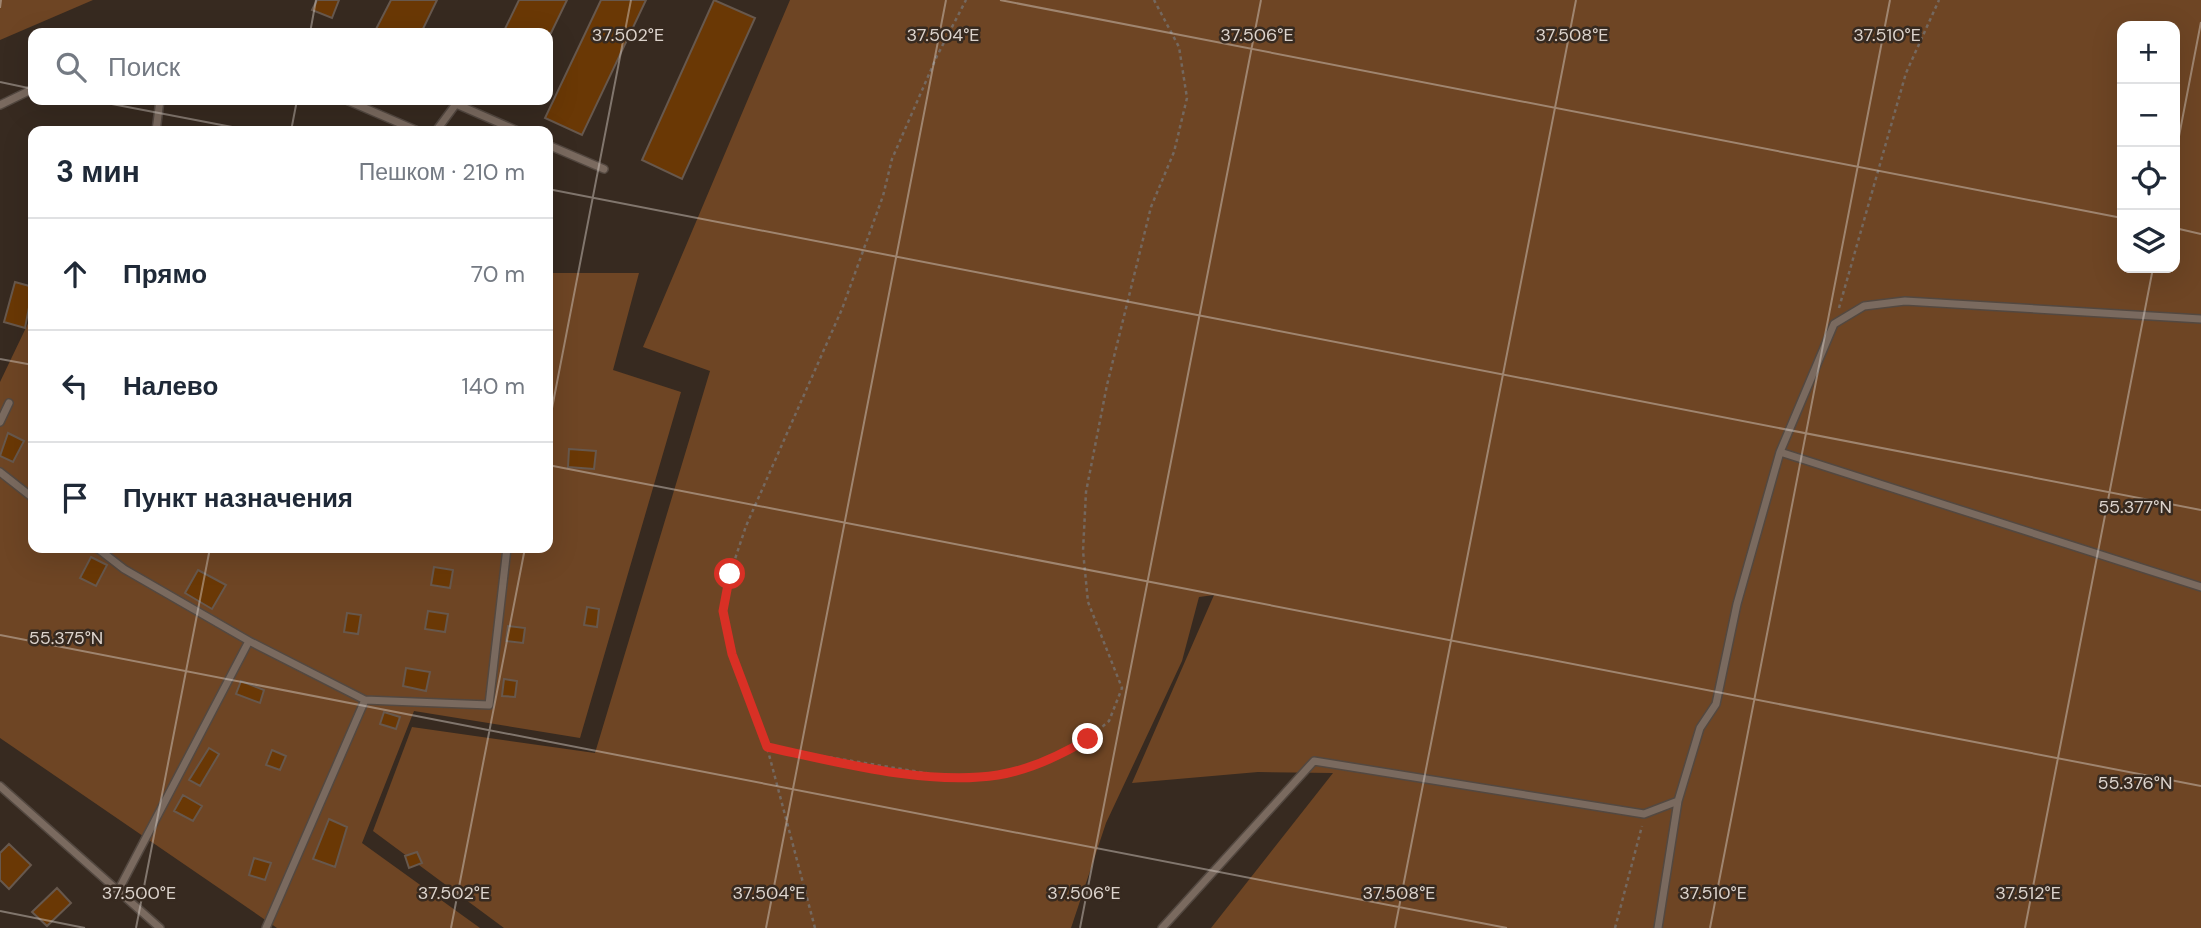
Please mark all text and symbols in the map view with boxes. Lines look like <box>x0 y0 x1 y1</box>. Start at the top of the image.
map controls <box>2117 21 2180 273</box>
button: + <box>2117 21 2180 84</box>
text: 37.502°E <box>592 23 664 47</box>
text: 37.504°E <box>907 23 980 47</box>
text: 37.506°E <box>1220 23 1294 47</box>
text: 37.508°E <box>1535 23 1609 47</box>
text: 37.510°E <box>1853 23 1921 47</box>
search box <box>28 28 553 105</box>
icon: search <box>52 48 90 86</box>
text: Поиск <box>108 50 180 84</box>
button: − <box>2117 84 2180 147</box>
button: locate <box>2117 147 2180 210</box>
text: 3 мин <box>56 152 140 191</box>
text: Пешком · 210 m <box>359 157 525 187</box>
button: layers <box>2117 210 2180 273</box>
icon: ahead <box>56 255 94 293</box>
text: Прямо <box>123 257 207 291</box>
text: 70 m <box>471 259 525 289</box>
icon: left <box>56 367 94 405</box>
text: Налево <box>123 369 218 403</box>
text: 140 m <box>462 371 525 401</box>
icon: arrive <box>56 479 94 517</box>
text: Пункт назначения <box>123 481 353 515</box>
text: 55.377°N <box>2098 495 2172 519</box>
route start <box>714 558 745 589</box>
text: 55.375°N <box>29 626 103 650</box>
route end <box>1072 723 1103 754</box>
text: 55.376°N <box>2098 771 2172 795</box>
text: 37.500°E <box>102 881 176 905</box>
text: 37.502°E <box>418 881 490 905</box>
text: 37.504°E <box>733 881 806 905</box>
text: 37.506°E <box>1047 881 1121 905</box>
text: 37.508°E <box>1362 881 1436 905</box>
text: 37.510°E <box>1679 881 1747 905</box>
text: 37.512°E <box>1995 881 2061 905</box>

